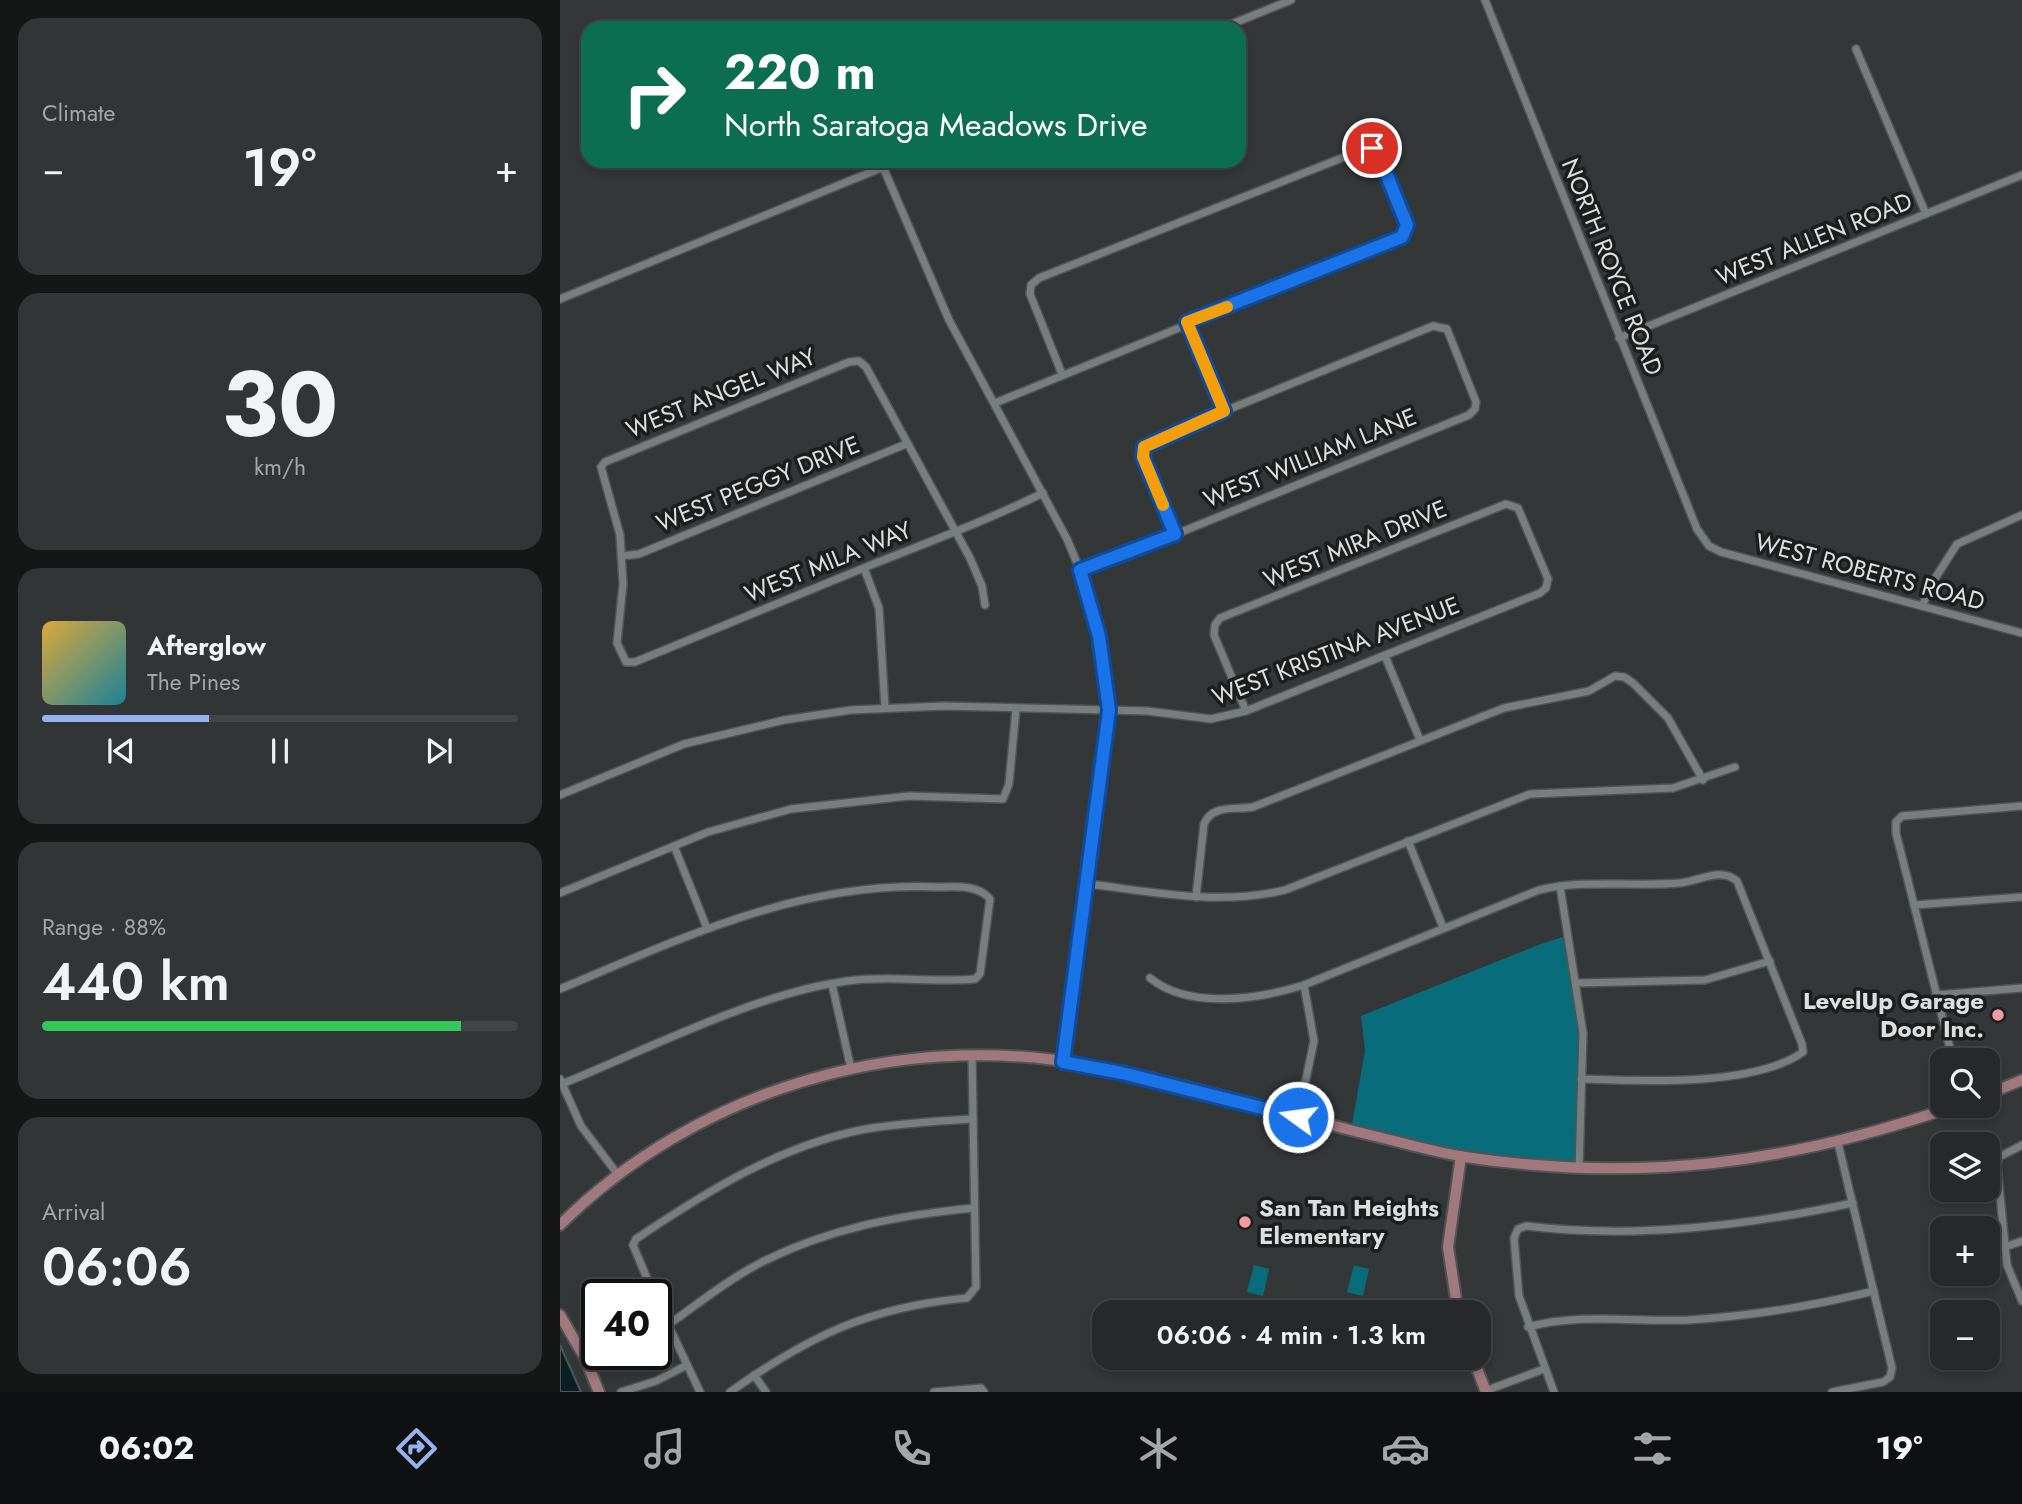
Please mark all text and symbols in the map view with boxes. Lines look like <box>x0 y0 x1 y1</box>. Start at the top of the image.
text: 220 m <box>724 37 876 107</box>
icon: right <box>609 49 700 140</box>
text: Climate <box>42 96 115 130</box>
text: North Saratoga Meadows Drive <box>724 102 1147 148</box>
pin <box>1342 118 1402 178</box>
icon: arrive <box>1353 129 1391 167</box>
text: 19° <box>243 130 317 206</box>
text: − <box>42 141 64 196</box>
text: + <box>495 141 518 196</box>
street label: NORTH ROYCE ROAD <box>1553 153 1672 381</box>
street label: WEST ALLEN ROAD <box>1710 183 1917 294</box>
street label: WEST ANGEL WAY <box>621 338 821 447</box>
text: 30 <box>222 339 338 470</box>
street label: WEST WILLIAM LANE <box>1198 399 1422 516</box>
street label: WEST PEGGY DRIVE <box>651 427 865 540</box>
text: km/h <box>254 450 306 484</box>
street label: WEST MIRA DRIVE <box>1258 491 1452 596</box>
street label: WEST MILA WAY <box>739 512 917 611</box>
street label: WEST ROBERTS ROAD <box>1751 524 1989 619</box>
street label: WEST KRISTINA AVENUE <box>1207 587 1465 714</box>
text: Afterglow <box>147 627 266 665</box>
text: The Pines <box>147 665 240 699</box>
icon: previous <box>102 732 140 770</box>
icon: pause <box>261 732 299 770</box>
icon: next <box>420 732 458 770</box>
text: Range · 88% <box>42 910 166 944</box>
text: 440 km <box>42 944 230 1020</box>
place label: LevelUp Garage Door Inc. <box>1803 983 1984 1046</box>
marker: LevelUp Garage Door Inc. <box>1990 1007 2006 1023</box>
map controls <box>1930 1048 2000 1370</box>
button: search <box>1930 1048 2000 1118</box>
position arrow <box>1261 1080 1335 1154</box>
button: layers <box>1930 1132 2000 1202</box>
place label: San Tan Heights Elementary <box>1259 1190 1439 1253</box>
text: Arrival <box>42 1195 105 1229</box>
marker: San Tan Heights Elementary <box>1237 1214 1253 1230</box>
button: + <box>1930 1216 2000 1286</box>
text: 06:06 <box>42 1229 192 1305</box>
speed limit sign: 40 <box>581 1279 672 1370</box>
button: − <box>1930 1300 2000 1370</box>
text: 06:06 · 4 min · 1.3 km <box>1157 1316 1426 1354</box>
icon: directions <box>392 1424 441 1473</box>
icon: music <box>640 1424 689 1473</box>
icon: phone <box>887 1424 936 1473</box>
icon: climate <box>1134 1424 1183 1473</box>
icon: car <box>1381 1424 1430 1473</box>
icon: filters <box>1628 1424 1677 1473</box>
text: 06:02 <box>99 1425 194 1471</box>
text: 19° <box>1876 1425 1923 1471</box>

